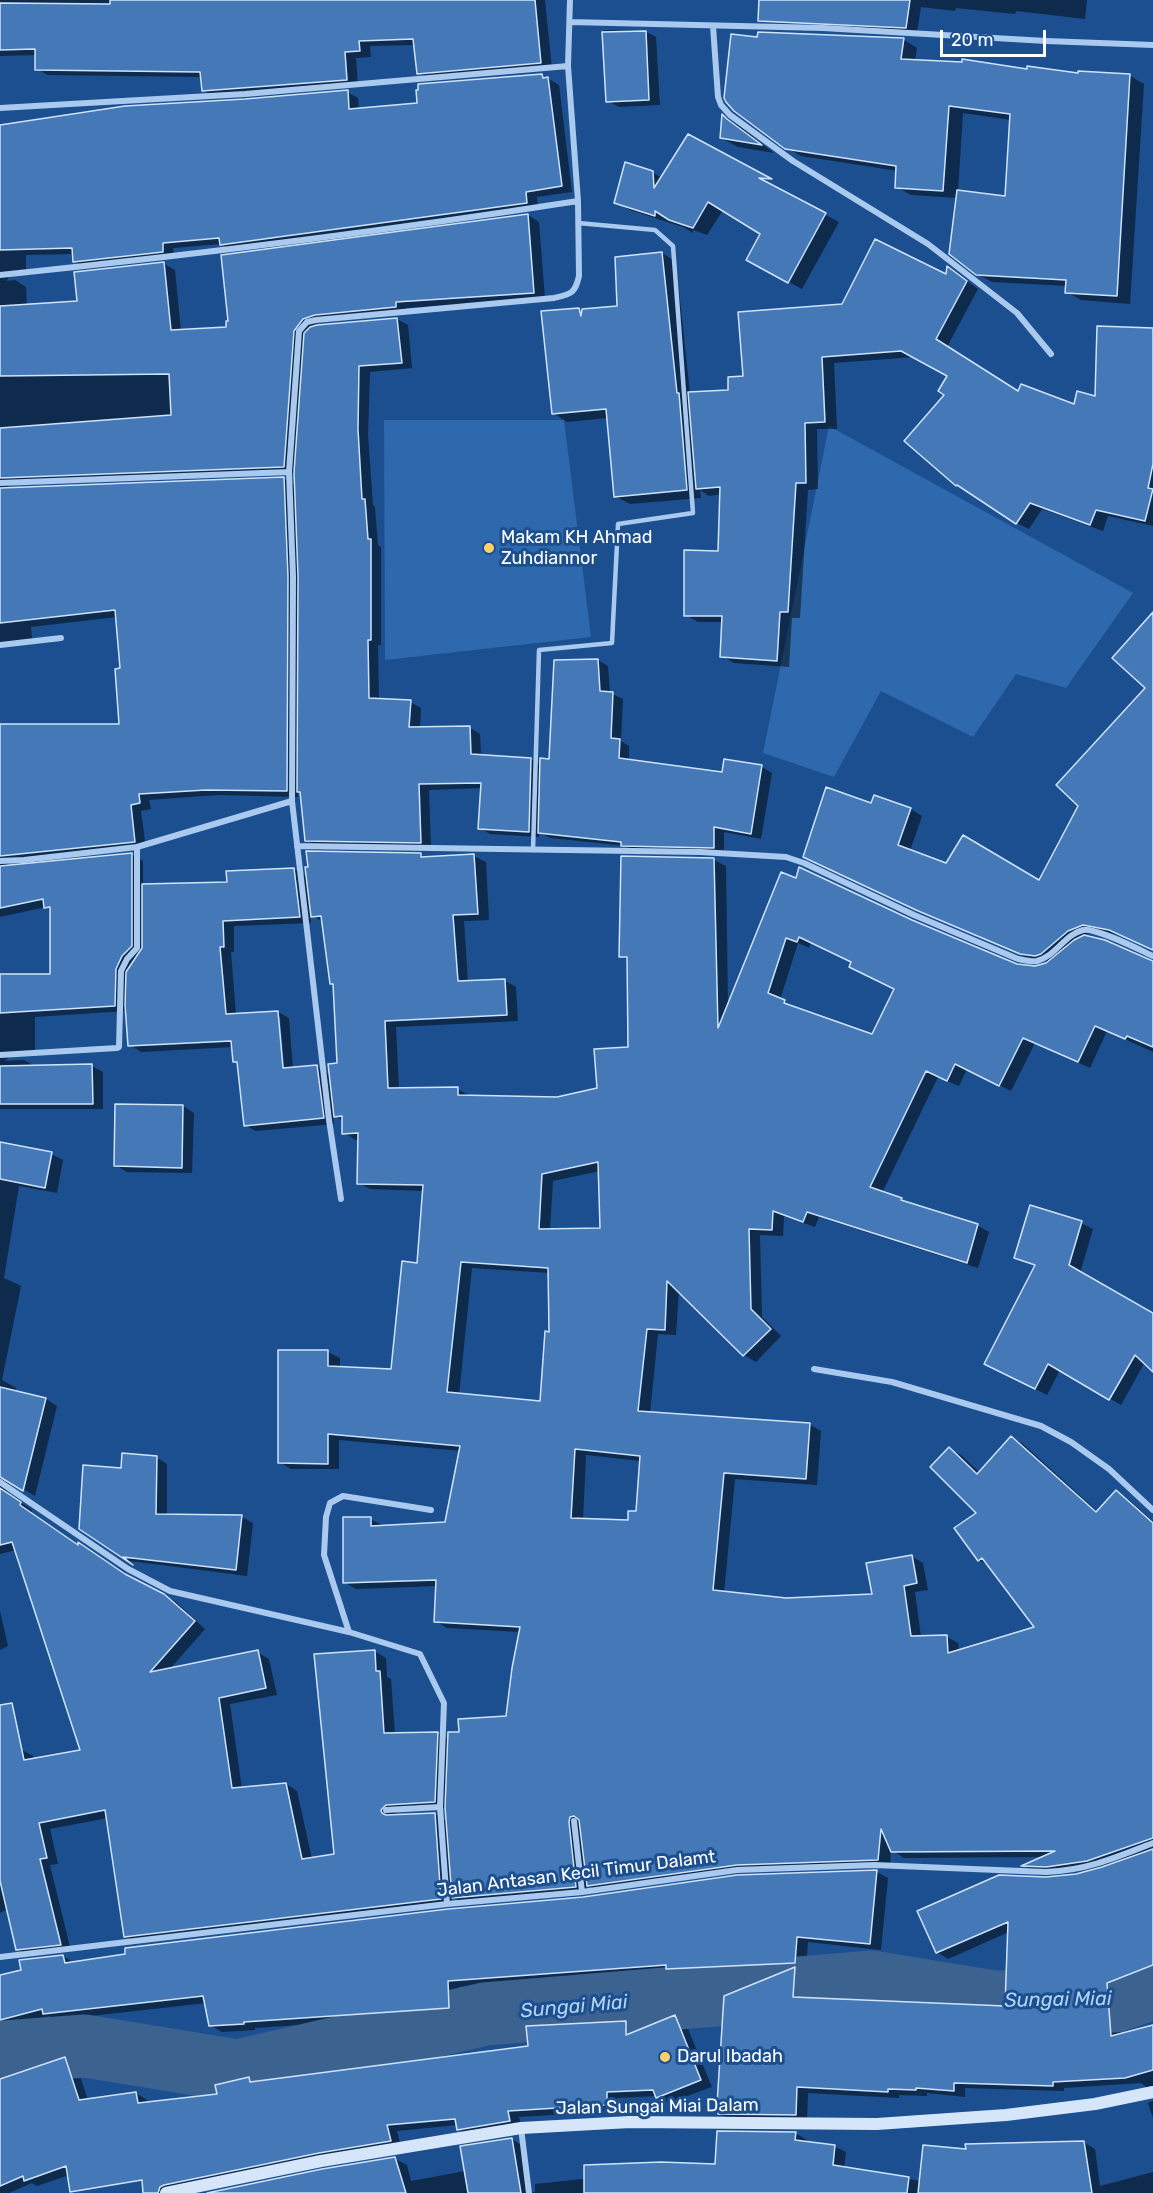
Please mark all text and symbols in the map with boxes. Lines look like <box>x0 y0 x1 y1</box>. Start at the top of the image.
scale bar <box>943 18 1050 56</box>
text: 20 m <box>951 29 993 51</box>
place label: Makam KH Ahmad Zuhdiannor <box>501 527 652 570</box>
marker: Makam KH Ahmad Zuhdiannor <box>482 541 496 555</box>
street label: Jalan Antasan Kecil Timur Dalamt <box>435 1846 717 1902</box>
water label: Sungai Miai <box>1004 1987 1112 2013</box>
water label: Sungai Miai <box>519 1990 629 2024</box>
place label: Darul Ibadah <box>677 2046 783 2068</box>
marker: Darul Ibadah <box>658 2050 672 2064</box>
street label: Jalan Sungai Miai Dalam <box>555 2094 759 2120</box>

